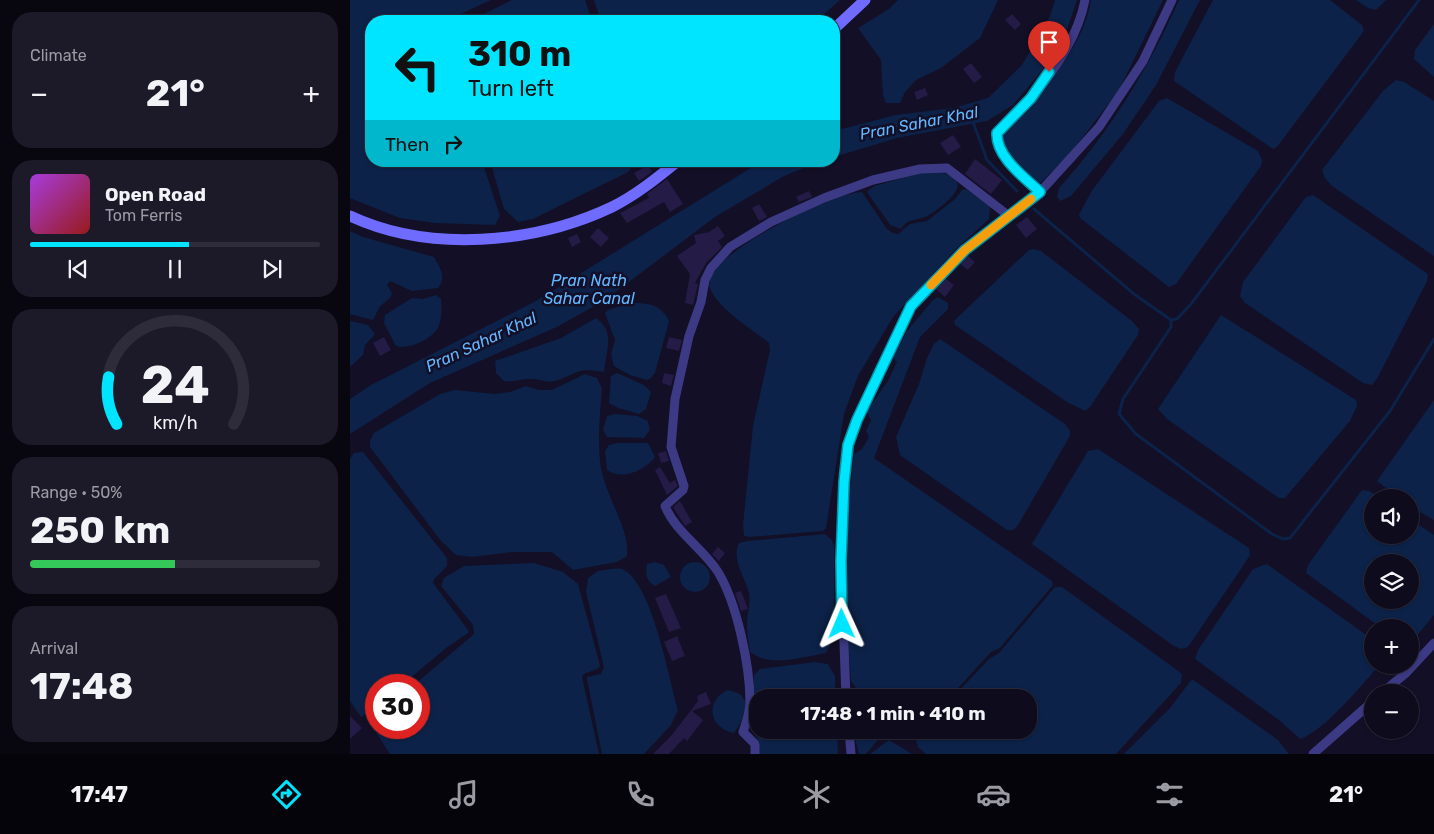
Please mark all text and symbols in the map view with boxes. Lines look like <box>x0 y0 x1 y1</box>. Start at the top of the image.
pin <box>1028 21 1070 72</box>
icon: arrive <box>1035 28 1063 56</box>
text: 310 m <box>468 33 571 75</box>
icon: left <box>385 35 450 100</box>
text: Climate <box>30 46 87 65</box>
text: 21° <box>146 70 205 116</box>
text: Turn left <box>468 75 554 102</box>
text: − <box>30 77 48 110</box>
text: + <box>303 77 320 110</box>
water label: Pran Sahar Khal <box>858 102 981 144</box>
icon: right <box>439 130 467 158</box>
text: Then <box>385 133 429 156</box>
text: Open Road <box>105 183 206 206</box>
text: Tom Ferris <box>105 206 182 225</box>
icon: previous <box>64 255 92 283</box>
icon: pause <box>161 255 189 283</box>
icon: next <box>258 255 286 283</box>
water label: Pran Nath Sahar Canal <box>543 271 636 308</box>
water label: Pran Sahar Khal <box>423 308 540 376</box>
text: 24 <box>140 354 210 416</box>
text: km/h <box>153 412 197 433</box>
text: Range · 50% <box>30 483 122 502</box>
map controls <box>1364 489 1419 739</box>
button: sound <box>1364 489 1419 544</box>
text: 250 km <box>30 507 170 553</box>
button: layers <box>1364 554 1419 609</box>
position arrow <box>815 597 867 649</box>
button: + <box>1364 619 1419 674</box>
text: Arrival <box>30 639 78 658</box>
text: 17:48 <box>30 663 133 709</box>
speed limit sign: 30 <box>365 674 430 739</box>
button: − <box>1364 684 1419 739</box>
text: 17:48 · 1 min · 410 m <box>800 702 986 725</box>
icon: directions <box>269 777 304 812</box>
icon: music <box>446 777 481 812</box>
icon: phone <box>623 777 658 812</box>
icon: climate <box>799 777 834 812</box>
icon: car <box>976 777 1011 812</box>
icon: filters <box>1152 777 1187 812</box>
text: 17:47 <box>71 781 128 808</box>
text: 21° <box>1329 781 1363 808</box>

